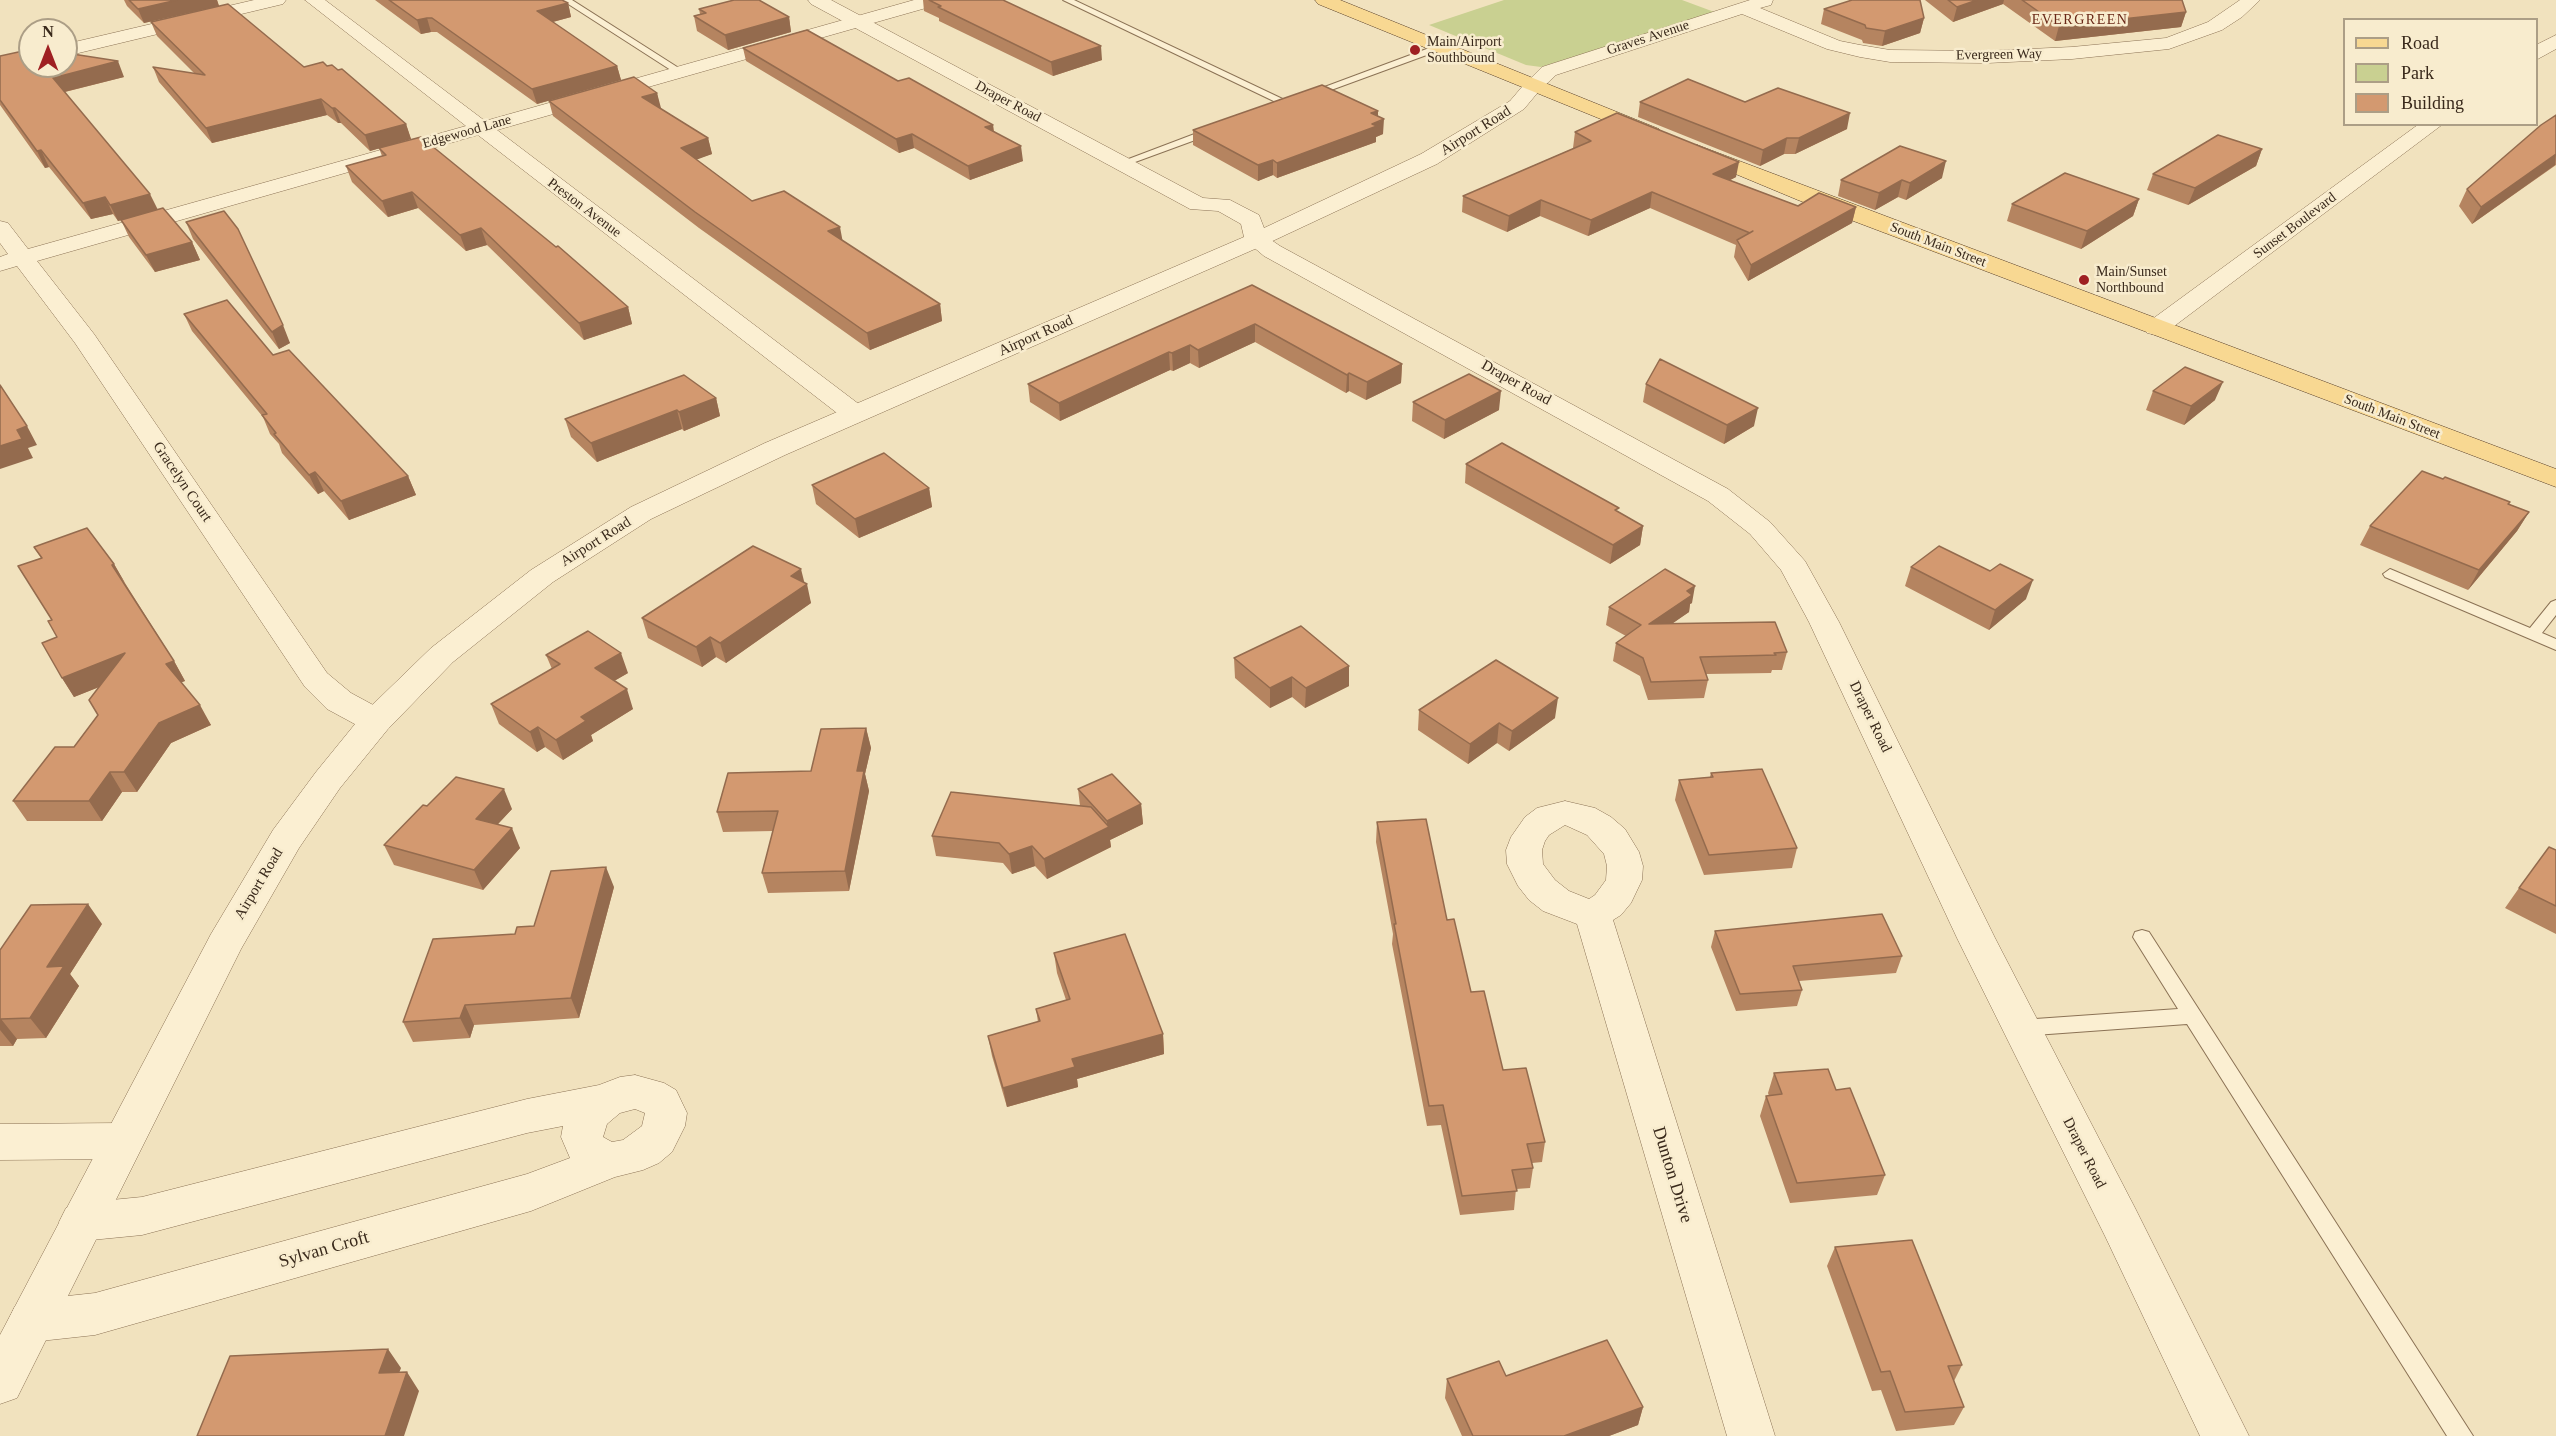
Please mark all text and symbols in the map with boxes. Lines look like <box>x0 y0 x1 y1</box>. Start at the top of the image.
district label: EVERGREEN <box>2032 12 2128 28</box>
street label: Graves Avenue <box>1605 17 1691 59</box>
north arrow <box>18 18 78 78</box>
legend <box>2343 18 2538 126</box>
text: N <box>42 23 54 40</box>
text: Road <box>2401 33 2439 53</box>
place label: Main/Airport Southbound <box>1427 34 1502 66</box>
marker: Main/Airport Southbound <box>1408 43 1422 57</box>
street label: Evergreen Way <box>1956 46 2042 64</box>
text: Park <box>2401 63 2434 83</box>
street label: Draper Road <box>972 78 1044 126</box>
text: Building <box>2401 93 2464 113</box>
street label: Airport Road <box>1437 102 1515 160</box>
street label: Edgewood Lane <box>421 111 513 153</box>
street label: Preston Avenue <box>544 175 624 241</box>
street label: Sunset Boulevard <box>2250 189 2340 263</box>
street label: South Main Street <box>1887 219 1989 271</box>
place label: Main/Sunset Northbound <box>2096 264 2167 296</box>
marker: Main/Sunset Northbound <box>2077 273 2091 287</box>
street label: Airport Road <box>996 312 1076 360</box>
street label: Draper Road <box>1478 356 1554 410</box>
street label: South Main Street <box>2341 391 2443 443</box>
street label: Gracelyn Court <box>149 438 215 526</box>
street label: Airport Road <box>557 513 635 571</box>
street label: Draper Road <box>1845 678 1895 756</box>
street label: Airport Road <box>231 845 287 923</box>
street label: Draper Road <box>2058 1115 2110 1191</box>
street label: Dunton Drive <box>1647 1124 1697 1226</box>
street label: Sylvan Croft <box>277 1227 371 1273</box>

